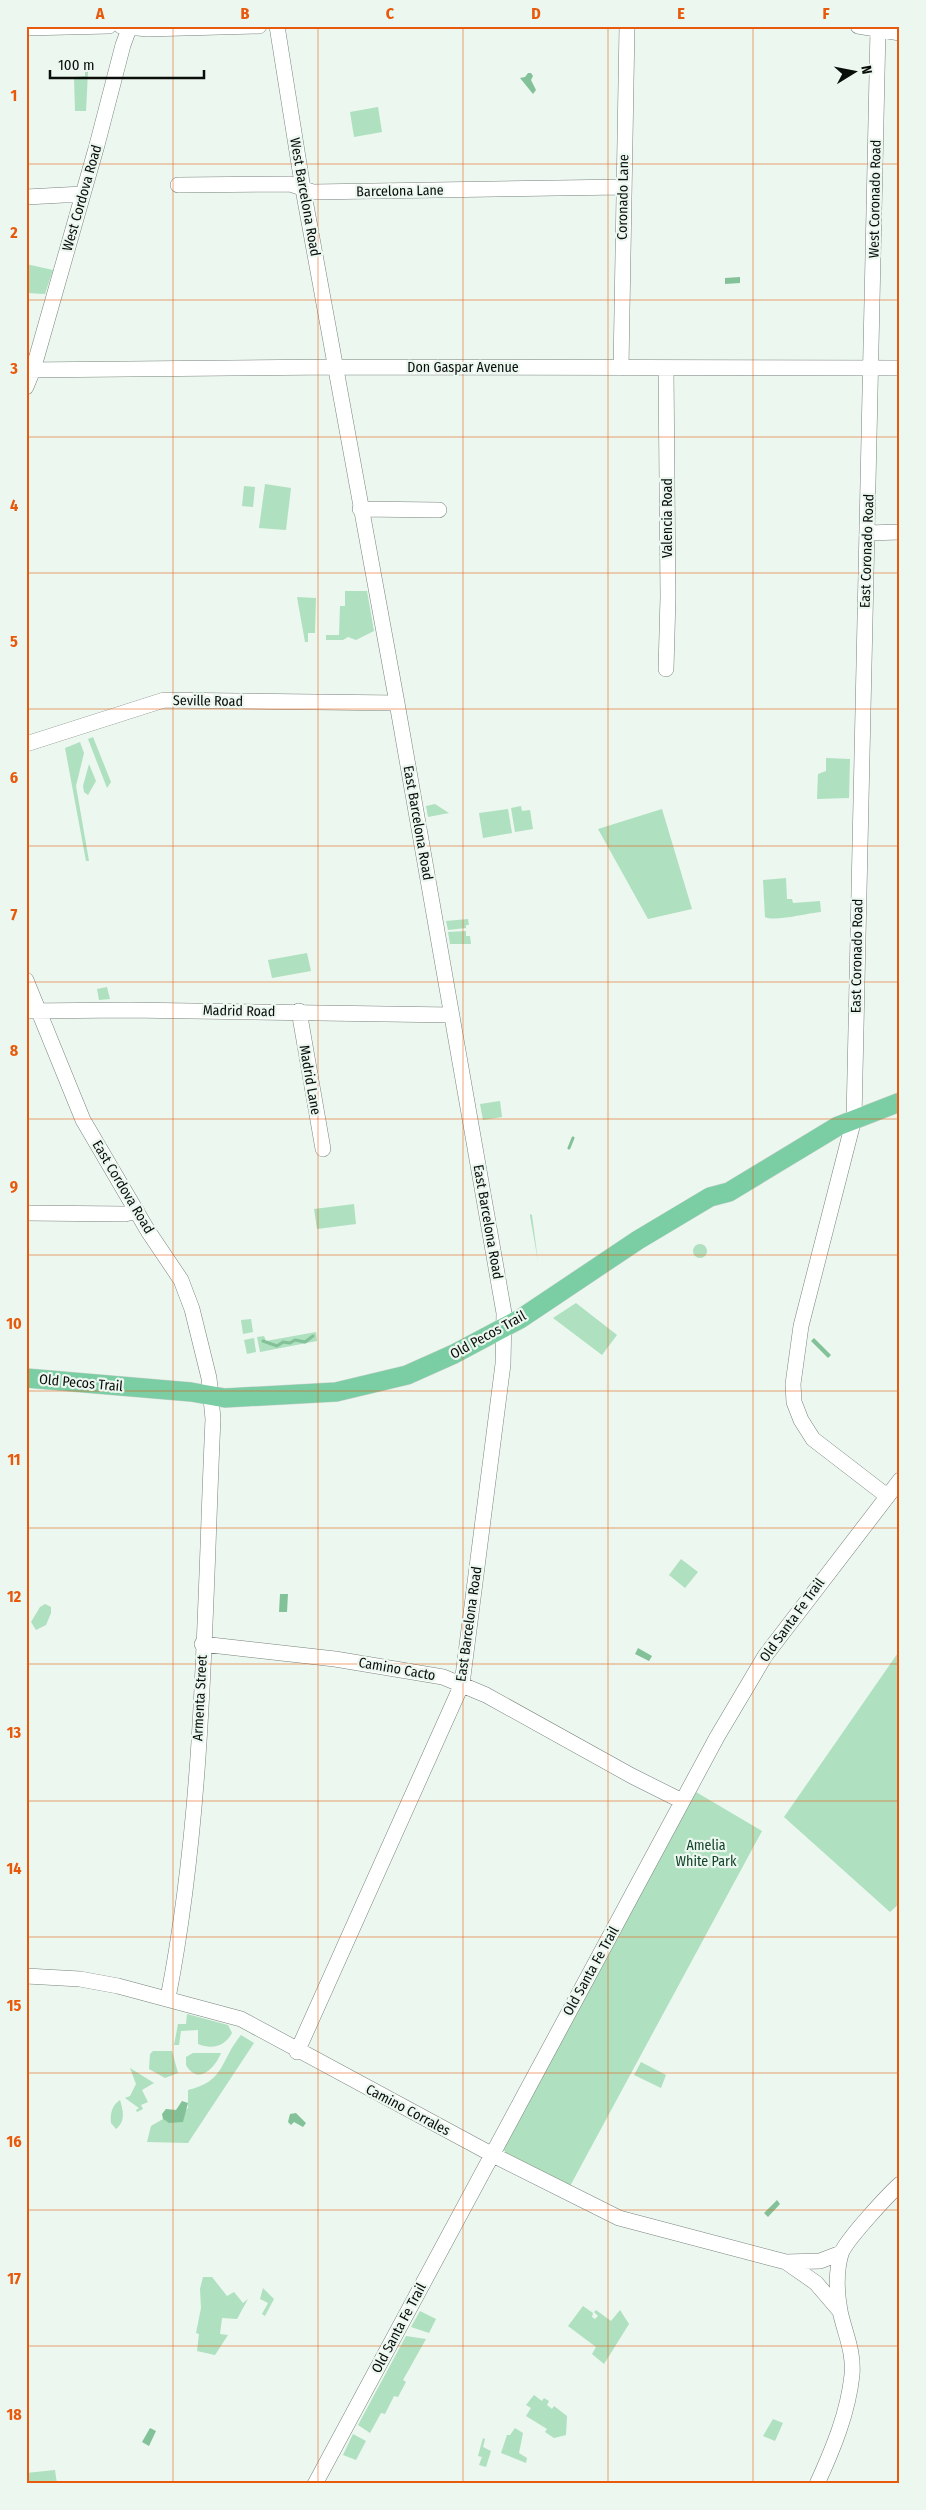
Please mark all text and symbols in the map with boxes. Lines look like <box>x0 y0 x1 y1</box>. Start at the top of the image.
text: A <box>95 4 105 23</box>
text: B <box>241 4 250 23</box>
text: C <box>386 4 395 23</box>
text: D <box>531 4 541 23</box>
text: E <box>677 4 685 23</box>
text: F <box>822 4 830 23</box>
scale bar <box>50 48 204 80</box>
north arrow <box>828 48 878 98</box>
text: 100 m <box>58 56 95 74</box>
text: N <box>857 64 875 75</box>
text: 1 <box>11 86 17 105</box>
street label: West Barcelona Road <box>286 136 324 258</box>
street label: West Coronado Road <box>865 140 885 258</box>
street label: West Cordova Road <box>59 143 105 253</box>
street label: Coronado Lane <box>614 154 632 240</box>
street label: Barcelona Lane <box>356 182 444 200</box>
text: 2 <box>9 223 18 242</box>
text: 3 <box>9 359 18 378</box>
street label: Don Gaspar Avenue <box>407 359 519 376</box>
street label: Valencia Road <box>659 478 676 558</box>
street label: East Coronado Road <box>857 493 877 609</box>
text: 4 <box>10 496 18 515</box>
text: 5 <box>10 632 18 651</box>
street label: Seville Road <box>173 692 243 710</box>
street label: East Barcelona Road <box>400 764 436 882</box>
text: 6 <box>10 768 18 787</box>
street label: East Coronado Road <box>848 899 866 1013</box>
text: 7 <box>11 905 18 924</box>
street label: Madrid Road <box>203 1002 275 1020</box>
text: 8 <box>10 1041 19 1060</box>
street label: Madrid Lane <box>295 1044 325 1116</box>
street label: East Cordova Road <box>88 1137 158 1237</box>
street label: East Barcelona Road <box>470 1163 506 1281</box>
text: 9 <box>10 1177 18 1196</box>
street label: Old Pecos Trail <box>447 1307 529 1363</box>
text: 10 <box>6 1314 22 1333</box>
street label: Old Pecos Trail <box>38 1371 124 1395</box>
text: 11 <box>7 1450 21 1469</box>
street label: East Barcelona Road <box>452 1565 486 1683</box>
street label: Old Santa Fe Trail <box>756 1575 828 1665</box>
text: 12 <box>7 1587 22 1606</box>
street label: Armenta Street <box>189 1654 211 1742</box>
street label: Camino Cacto <box>357 1654 437 1684</box>
text: 13 <box>7 1723 22 1742</box>
park label: Amelia White Park <box>676 1837 737 1870</box>
text: 14 <box>7 1859 22 1878</box>
street label: Old Santa Fe Trail <box>559 1923 623 2019</box>
text: 15 <box>7 1996 21 2015</box>
street label: Camino Corrales <box>363 2081 453 2139</box>
text: 16 <box>6 2132 22 2151</box>
text: 17 <box>7 2269 21 2288</box>
street label: Old Santa Fe Trail <box>368 2280 430 2376</box>
text: 18 <box>6 2405 22 2424</box>

